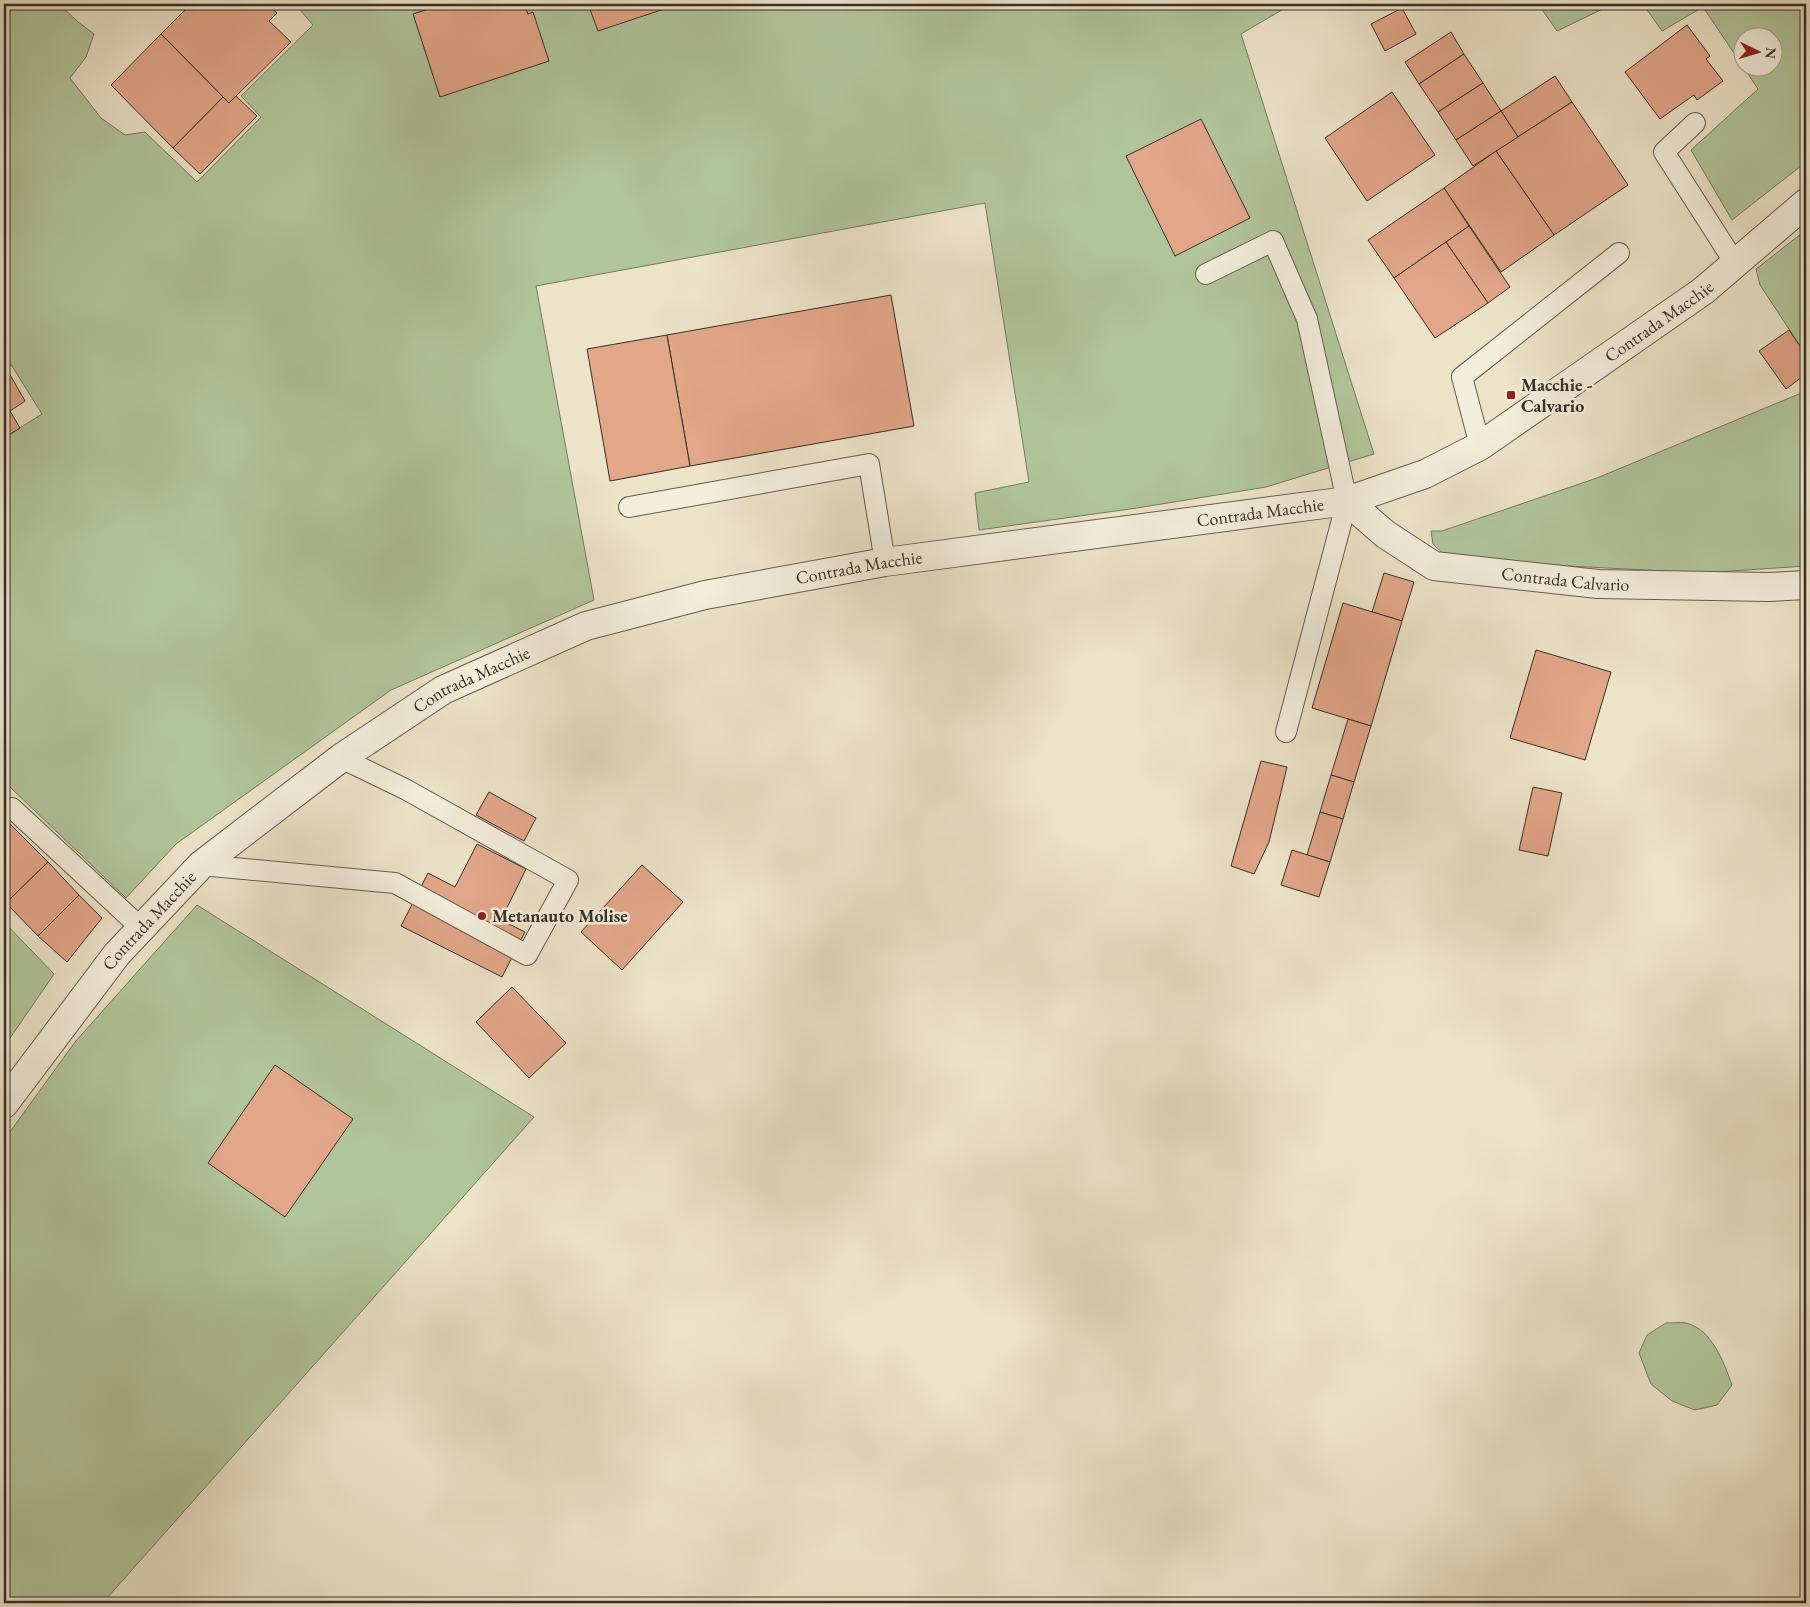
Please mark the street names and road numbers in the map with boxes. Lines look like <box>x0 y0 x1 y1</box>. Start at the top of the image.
street label: Contrada Macchie <box>1600 275 1718 367</box>
street label: Contrada Macchie <box>1195 492 1325 532</box>
street label: Contrada Macchie <box>794 545 924 589</box>
street label: Contrada Calvario <box>1500 561 1630 596</box>
street label: Contrada Macchie <box>408 641 533 718</box>
street label: Contrada Macchie <box>97 866 201 975</box>

